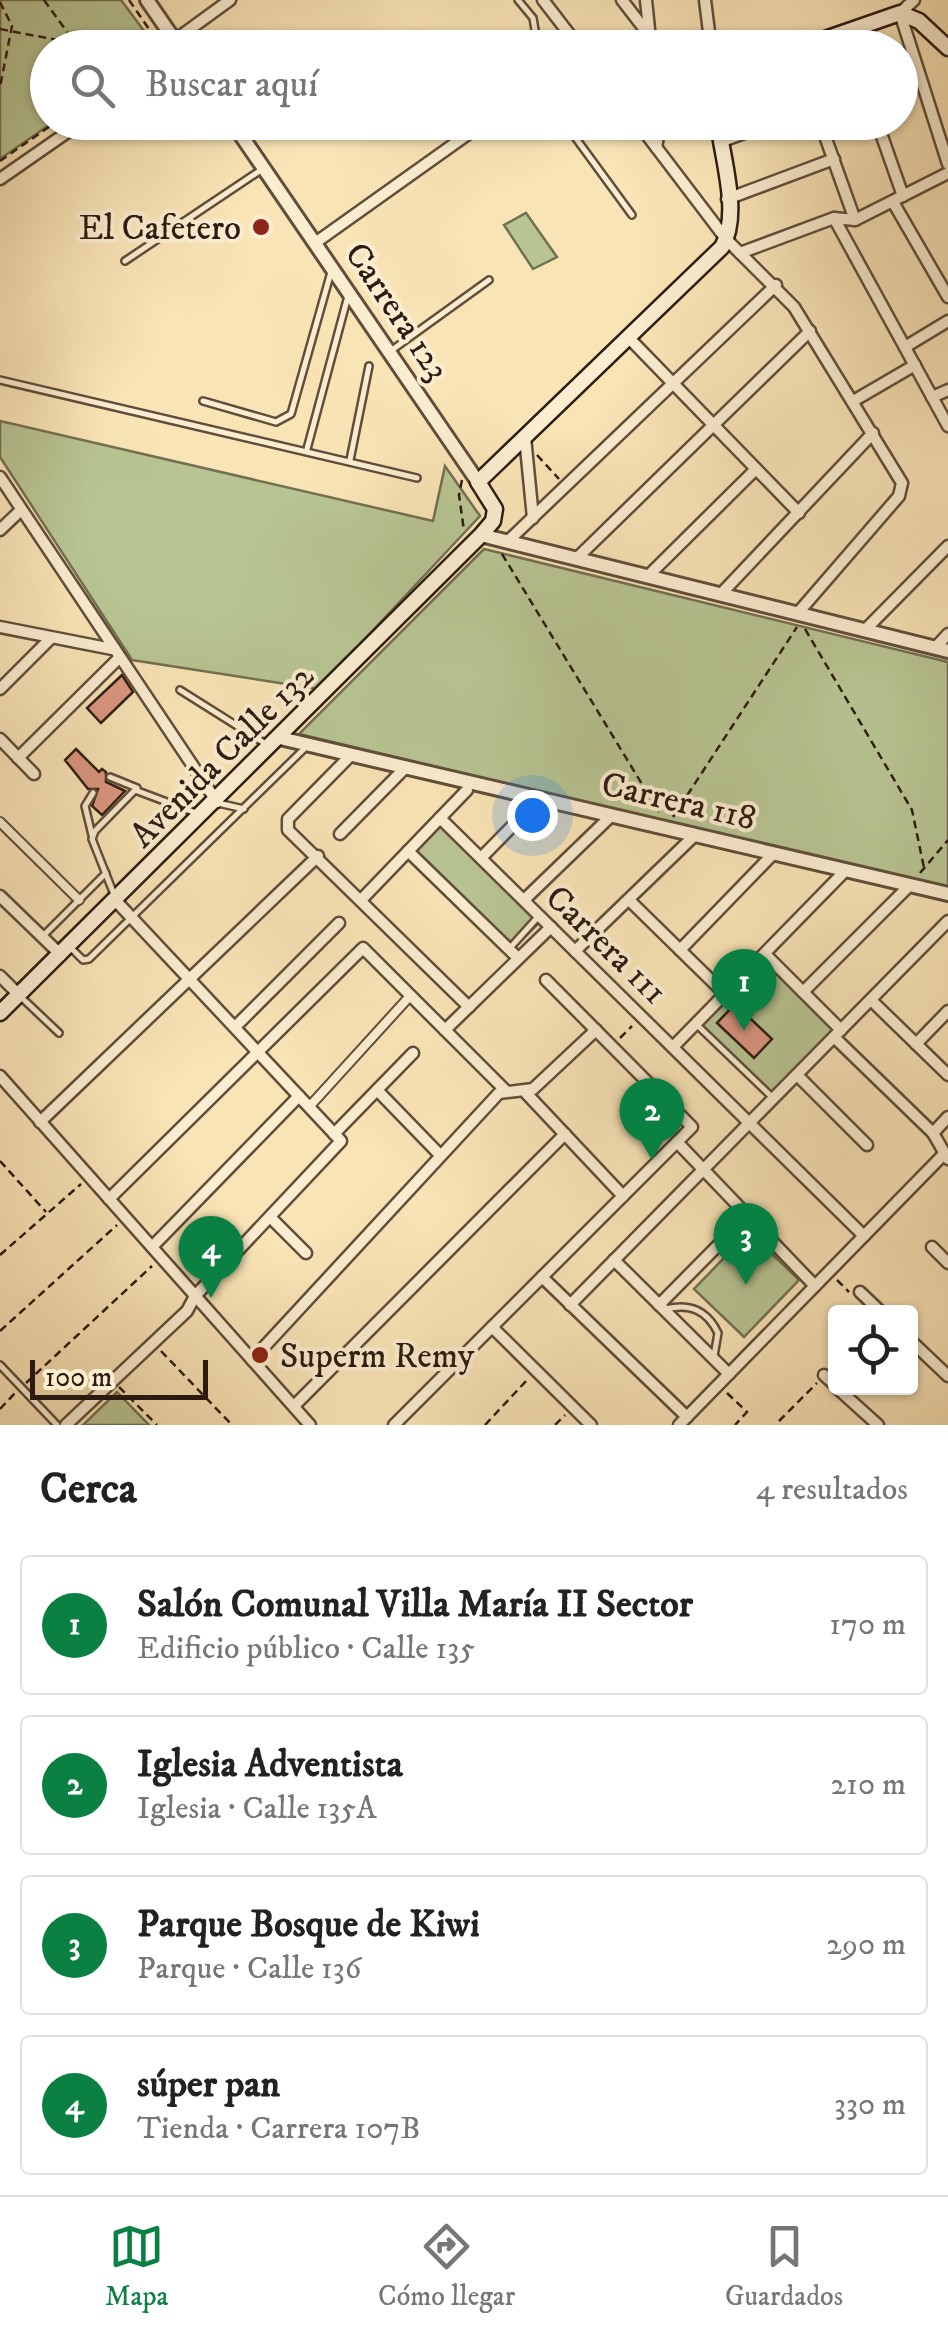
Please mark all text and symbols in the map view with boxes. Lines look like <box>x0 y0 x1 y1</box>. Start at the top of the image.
search box <box>30 30 918 140</box>
icon: search <box>65 58 120 113</box>
text: Buscar aquí <box>145 61 318 109</box>
place label: El Cafetero <box>79 207 241 251</box>
marker: El Cafetero <box>250 216 272 238</box>
street label: Carrera 123 <box>334 235 459 390</box>
street label: Avenida Calle 132 <box>121 655 324 858</box>
street label: Carrera 118 <box>597 763 760 841</box>
your location <box>507 790 558 841</box>
street label: Carrera 111 <box>535 877 676 1014</box>
pin: 1 <box>712 948 776 1031</box>
pin: 2 <box>620 1078 684 1160</box>
pin: 3 <box>714 1202 778 1285</box>
pin: 4 <box>178 1216 244 1298</box>
map controls <box>828 1305 918 1395</box>
button: locate <box>828 1305 918 1395</box>
place label: Superm Remy <box>280 1335 475 1379</box>
marker: Superm Remy <box>249 1344 271 1366</box>
scale bar <box>30 1355 208 1400</box>
text: 100 m <box>45 1360 112 1395</box>
text: Cerca <box>40 1464 137 1516</box>
text: 4 resultados <box>756 1470 908 1510</box>
text: Salón Comunal Villa María II Sector <box>137 1581 693 1629</box>
text: 1 <box>69 1605 80 1645</box>
text: 170 m <box>829 1605 906 1645</box>
text: Edificio público · Calle 135 <box>137 1629 475 1669</box>
text: Iglesia Adventista <box>137 1741 403 1789</box>
text: 2 <box>67 1765 82 1805</box>
text: 210 m <box>831 1765 906 1805</box>
text: Iglesia · Calle 135A <box>137 1789 377 1829</box>
text: Parque Bosque de Kiwi <box>137 1901 480 1949</box>
text: 3 <box>69 1925 80 1965</box>
text: 290 m <box>826 1925 906 1965</box>
text: Parque · Calle 136 <box>137 1949 361 1989</box>
text: súper pan <box>137 2061 280 2109</box>
text: 4 <box>65 2085 84 2125</box>
text: 330 m <box>834 2085 906 2125</box>
text: Tienda · Carrera 107B <box>137 2109 420 2149</box>
tab: Mapa <box>105 2219 168 2314</box>
tab: Cómo llegar <box>378 2219 515 2314</box>
tab: Guardados <box>725 2219 843 2314</box>

